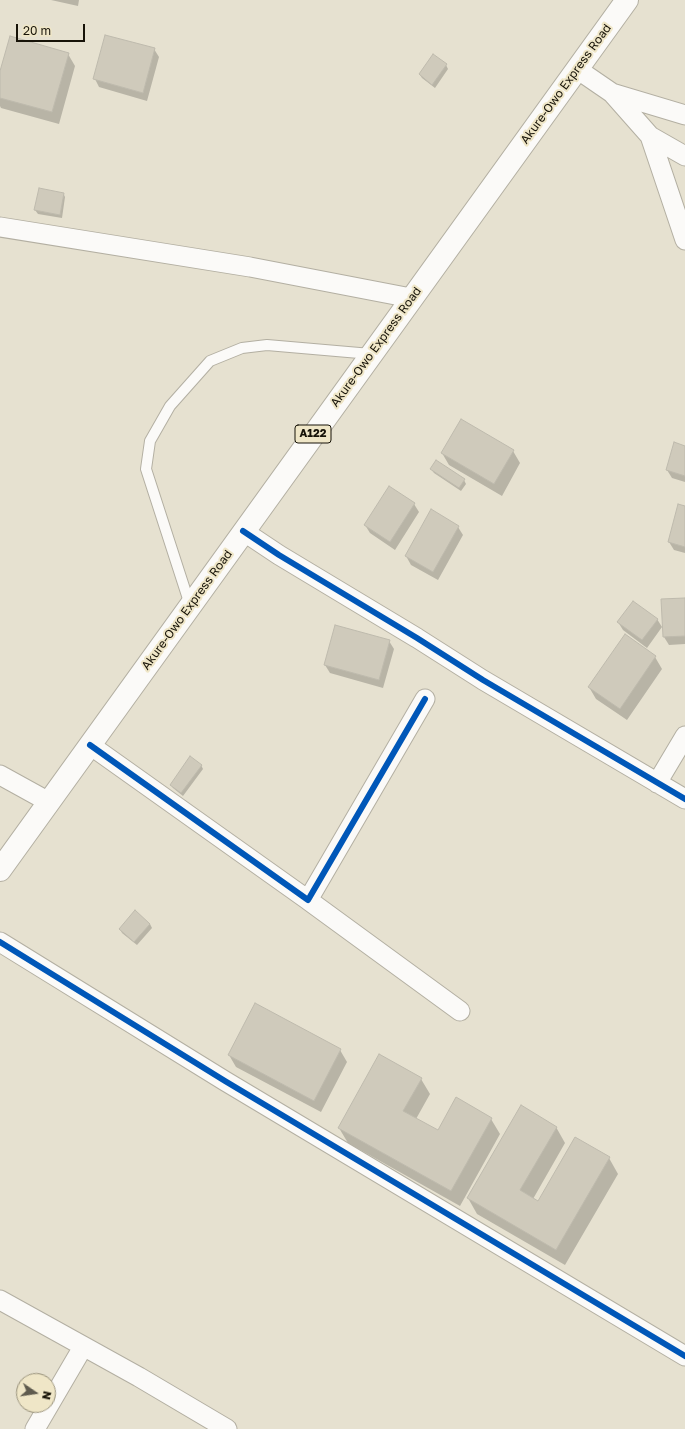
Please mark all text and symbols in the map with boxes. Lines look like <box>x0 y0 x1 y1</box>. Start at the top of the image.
scale bar <box>18 16 87 42</box>
street label: Akure-Owo Express Road <box>518 21 614 147</box>
text: 20 m <box>23 23 51 38</box>
street label: Akure-Owo Express Road <box>328 284 424 410</box>
road number: A122 <box>295 425 331 443</box>
street label: Akure-Owo Express Road <box>139 547 235 673</box>
north arrow <box>16 1373 56 1413</box>
text: N <box>40 1390 54 1401</box>

